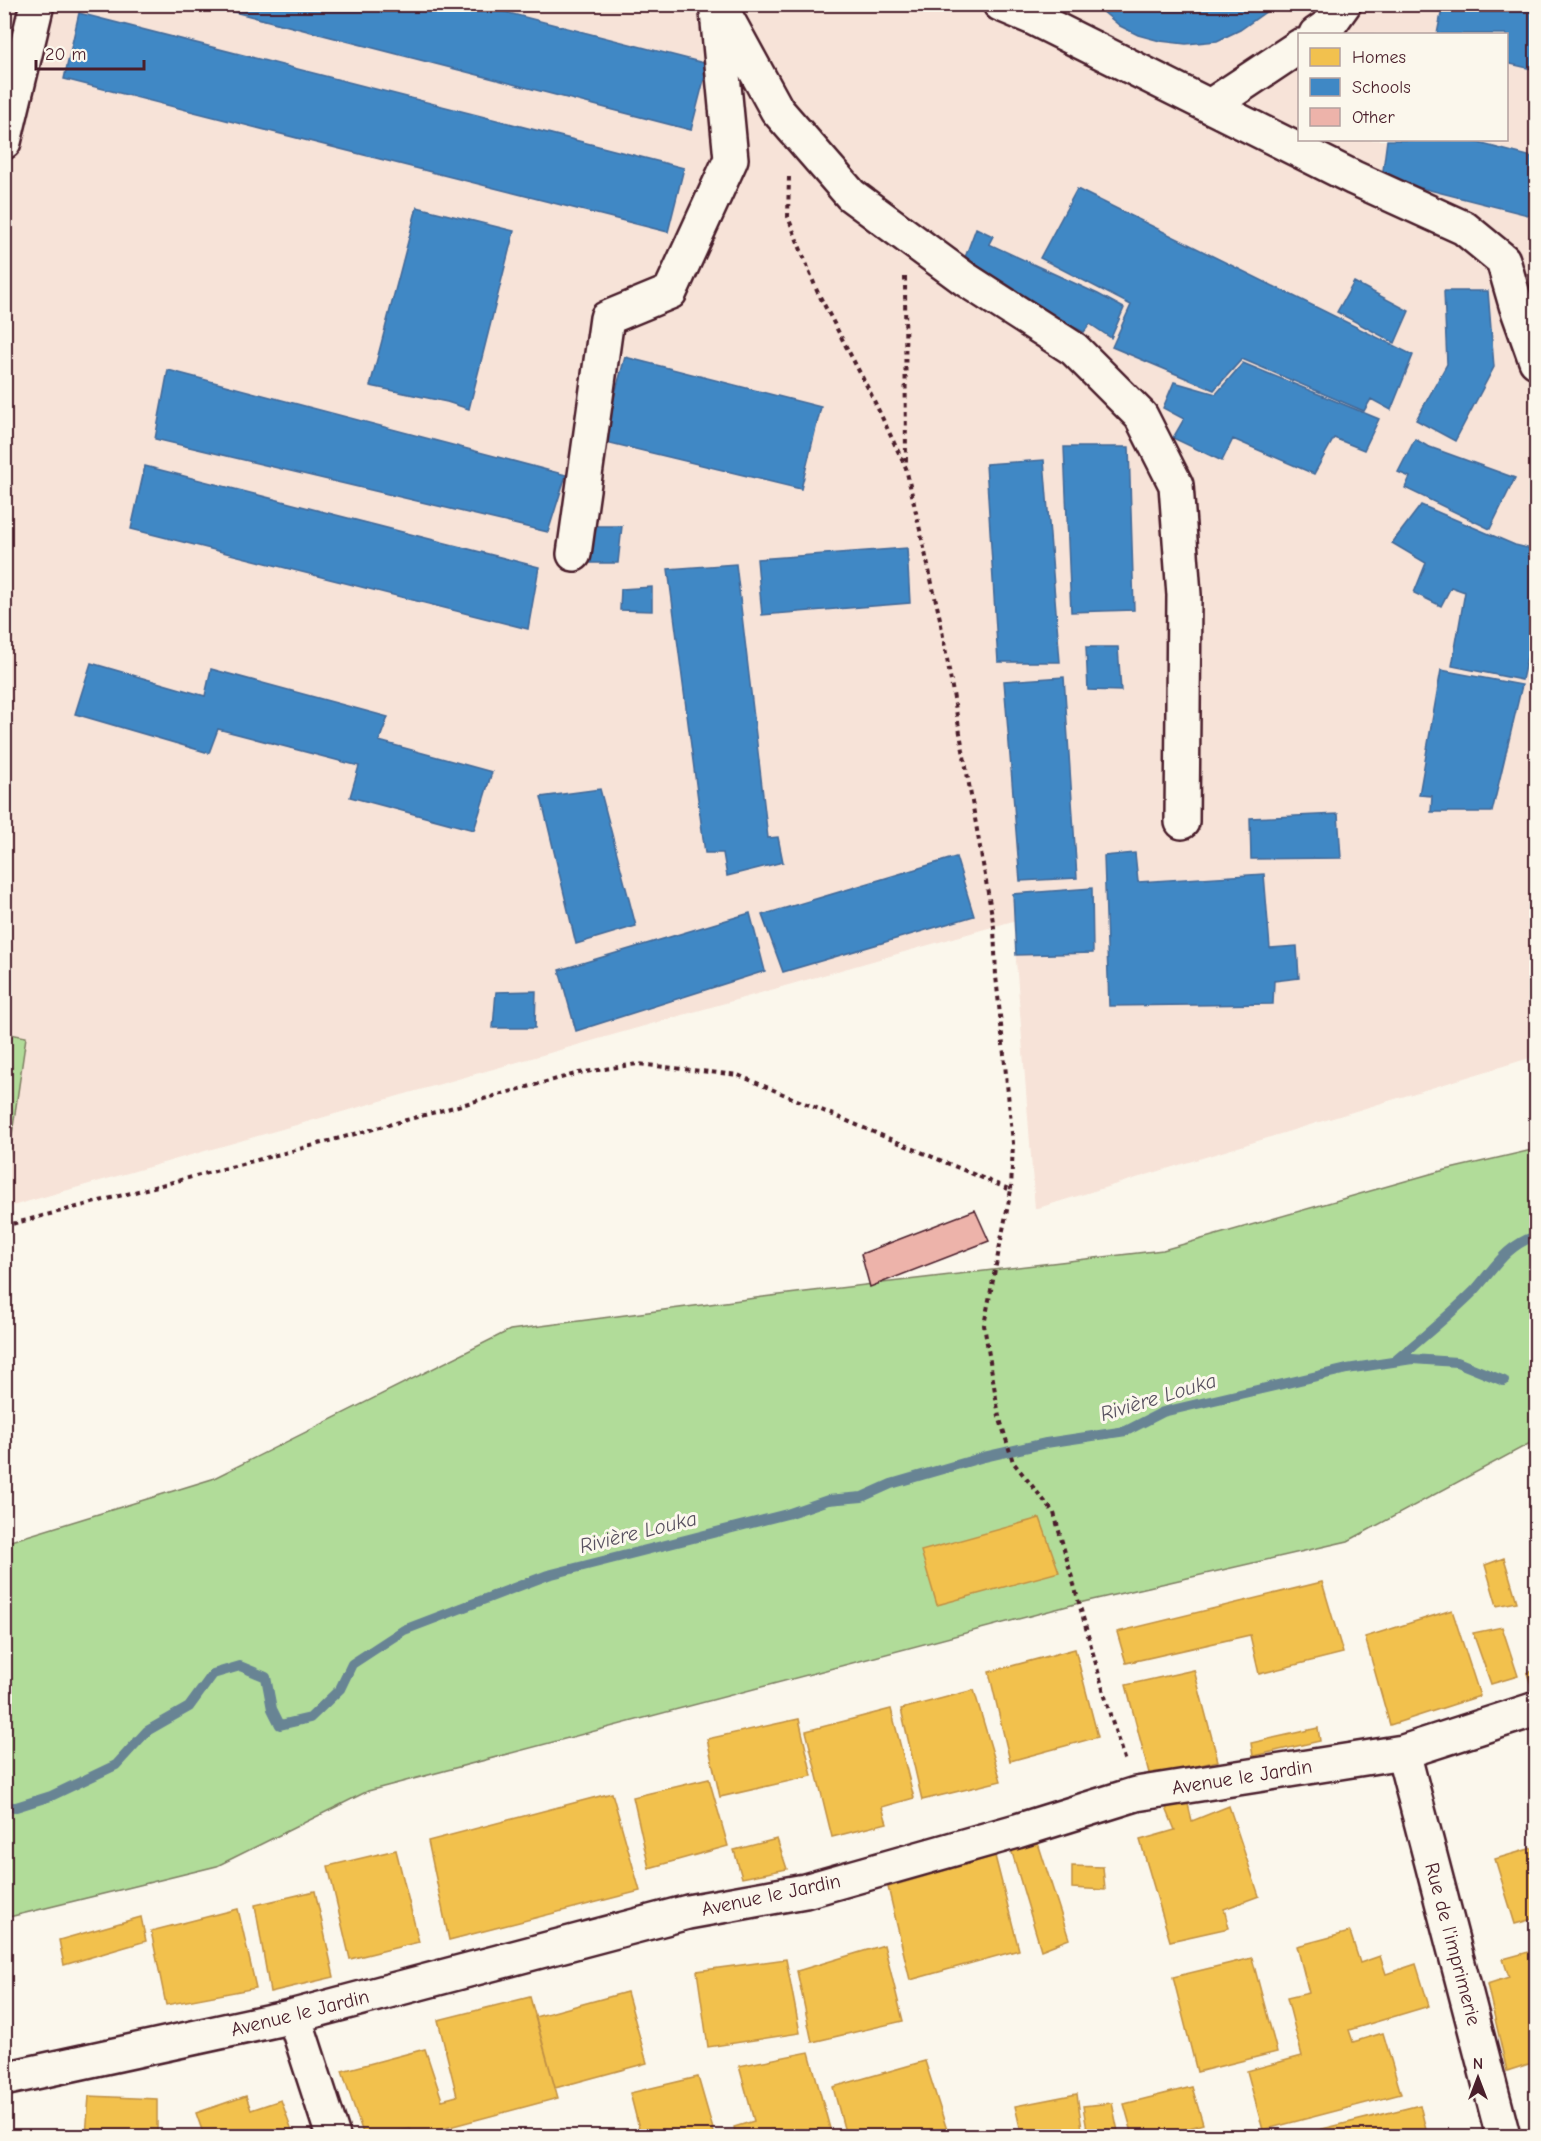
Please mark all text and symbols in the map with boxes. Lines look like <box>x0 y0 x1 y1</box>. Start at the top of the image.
scale bar <box>36 33 144 71</box>
legend <box>1298 33 1508 141</box>
text: 20 m <box>45 44 86 65</box>
text: Homes <box>1352 47 1406 68</box>
text: Schools <box>1352 77 1411 98</box>
text: Other <box>1352 107 1395 128</box>
water label: Rivière Louka <box>1097 1368 1219 1426</box>
water label: Rivière Louka <box>577 1506 699 1558</box>
street label: Avenue le Jardin <box>1170 1755 1314 1799</box>
street label: Rue de l'imprimerie <box>1420 1860 1486 2028</box>
street label: Avenue le Jardin <box>699 1869 843 1921</box>
street label: Avenue le Jardin <box>228 1985 372 2041</box>
north arrow <box>1448 2048 1508 2108</box>
text: N <box>1473 2055 1483 2073</box>

